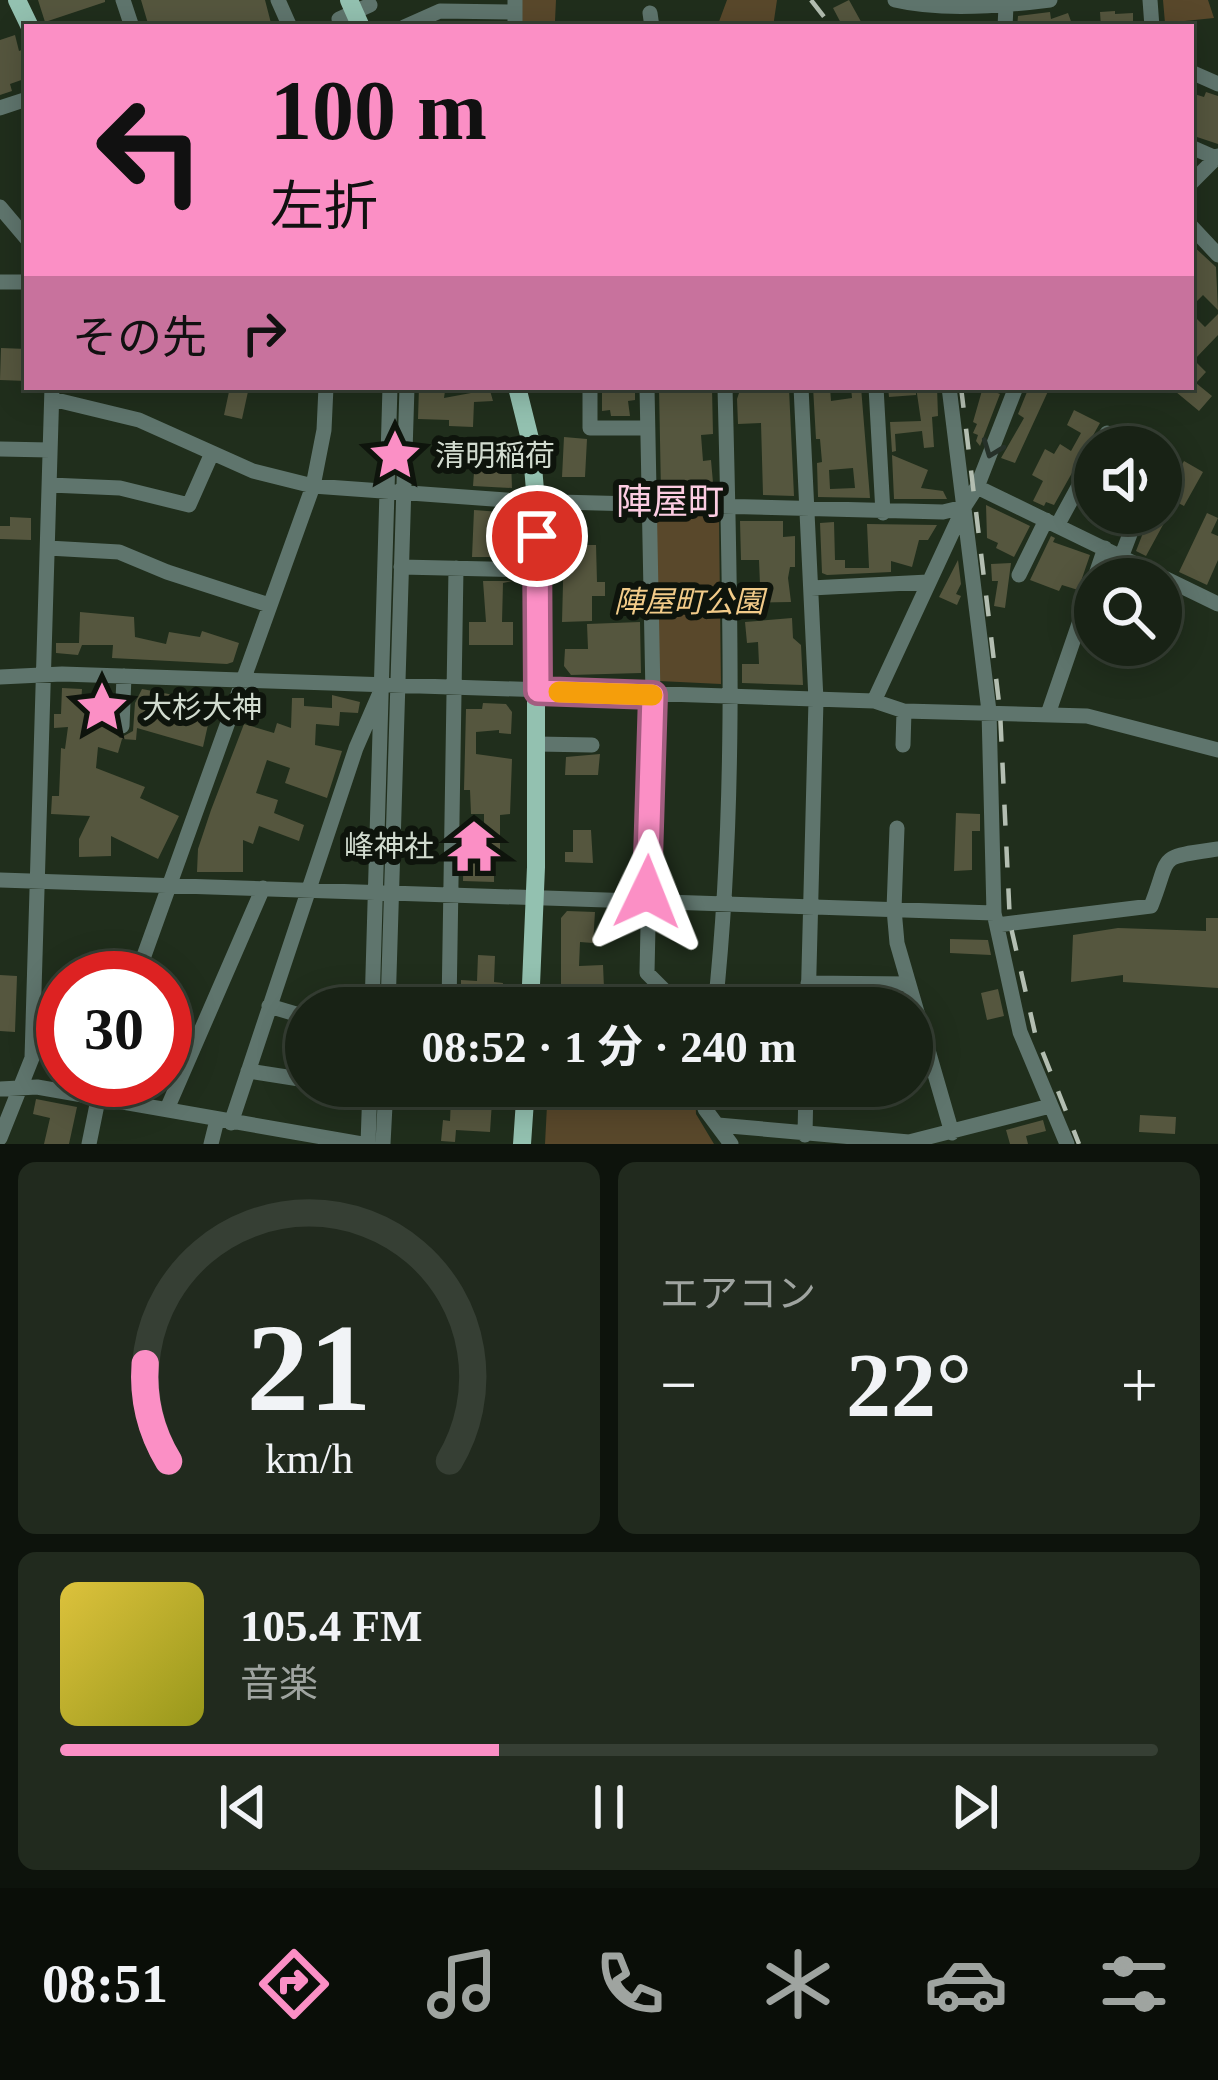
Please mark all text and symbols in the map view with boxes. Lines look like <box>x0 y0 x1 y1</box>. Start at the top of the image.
text: 100 m <box>270 64 487 157</box>
icon: left <box>72 72 228 228</box>
text: 左折 <box>270 177 378 237</box>
icon: right <box>231 300 297 366</box>
text: その先 <box>72 313 207 363</box>
place icon: 清明稲荷 <box>366 426 424 484</box>
map controls <box>1074 426 1182 666</box>
button: sound <box>1074 426 1182 534</box>
one-way arrow <box>981 437 1006 458</box>
place label: 清明稲荷 <box>435 439 555 472</box>
district label: 陣屋町 <box>616 482 724 522</box>
pin <box>486 485 588 587</box>
icon: arrive <box>504 503 570 569</box>
button: search <box>1074 558 1182 666</box>
park label: 陣屋町公園 <box>614 585 768 618</box>
place icon: 大杉大神 <box>73 678 131 736</box>
place label: 大杉大神 <box>142 691 262 724</box>
temple icon: 峰神社 <box>445 817 503 875</box>
position arrow <box>584 829 710 955</box>
place label: 峰神社 <box>344 830 434 863</box>
speed limit sign: 30 <box>36 951 192 1107</box>
text: 08:52 · 1 分 · 240 m <box>422 1022 797 1072</box>
text: エアコン <box>660 1272 816 1315</box>
text: 21 <box>247 1299 371 1437</box>
text: 22° <box>846 1336 972 1435</box>
text: − <box>660 1348 697 1421</box>
text: + <box>1121 1348 1158 1421</box>
text: km/h <box>265 1435 353 1482</box>
text: 105.4 FM <box>240 1601 422 1651</box>
text: 音楽 <box>240 1662 318 1705</box>
icon: previous <box>210 1774 276 1840</box>
icon: pause <box>576 1774 642 1840</box>
icon: next <box>942 1774 1008 1840</box>
icon: directions <box>252 1942 336 2026</box>
icon: music <box>420 1942 504 2026</box>
icon: phone <box>588 1942 672 2026</box>
icon: climate <box>756 1942 840 2026</box>
icon: car <box>924 1942 1008 2026</box>
icon: filters <box>1092 1942 1176 2026</box>
text: 08:51 <box>42 1954 168 2014</box>

